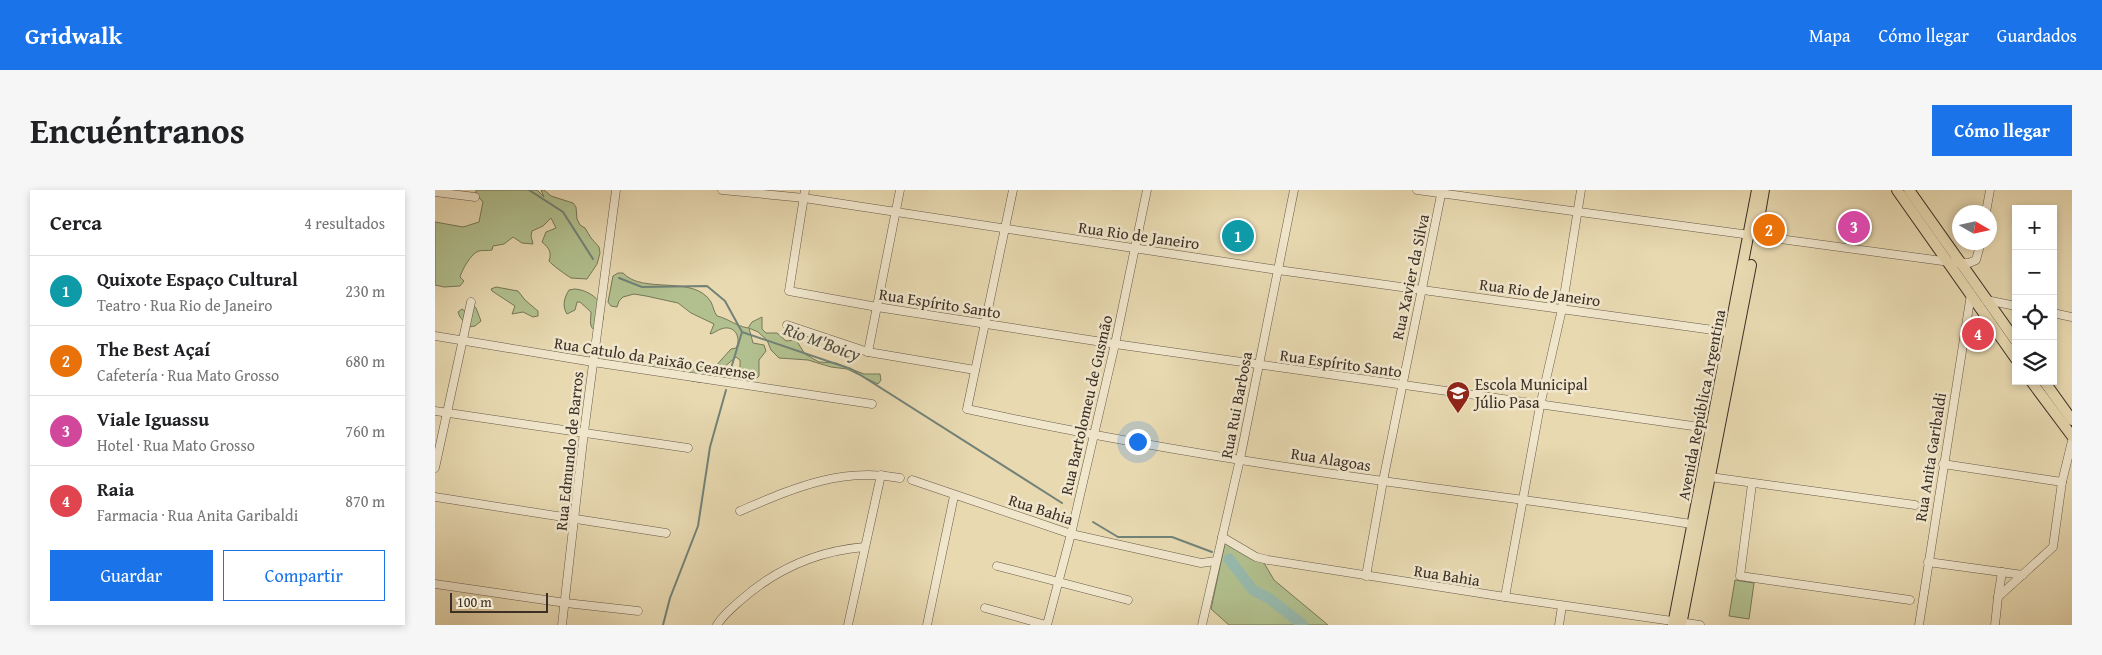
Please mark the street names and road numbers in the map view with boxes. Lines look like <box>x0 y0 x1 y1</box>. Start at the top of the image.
street label: Rua Xavier da Silva <box>1385 212 1435 342</box>
street label: Rua Rio de Janeiro <box>1077 215 1201 255</box>
street label: Rua Rio de Janeiro <box>1478 272 1602 312</box>
street label: Rua Espírito Santo <box>877 282 1003 324</box>
street label: Avenida República Argentina <box>1671 307 1731 503</box>
street label: Rua Bartolomeu de Gusmão <box>1054 313 1118 497</box>
street label: Rua Catulo da Paixão Cearense <box>552 330 758 386</box>
street label: Rua Espírito Santo <box>1278 343 1404 383</box>
street label: Rua Rui Barbosa <box>1214 349 1258 461</box>
street label: Rua Edmundo de Barros <box>549 370 589 532</box>
street label: Rua Anita Garibaldi <box>1908 390 1952 523</box>
street label: Rua Alagoas <box>1289 441 1373 477</box>
street label: Rua Bahia <box>1006 487 1077 531</box>
street label: Rua Bahia <box>1412 558 1482 592</box>

